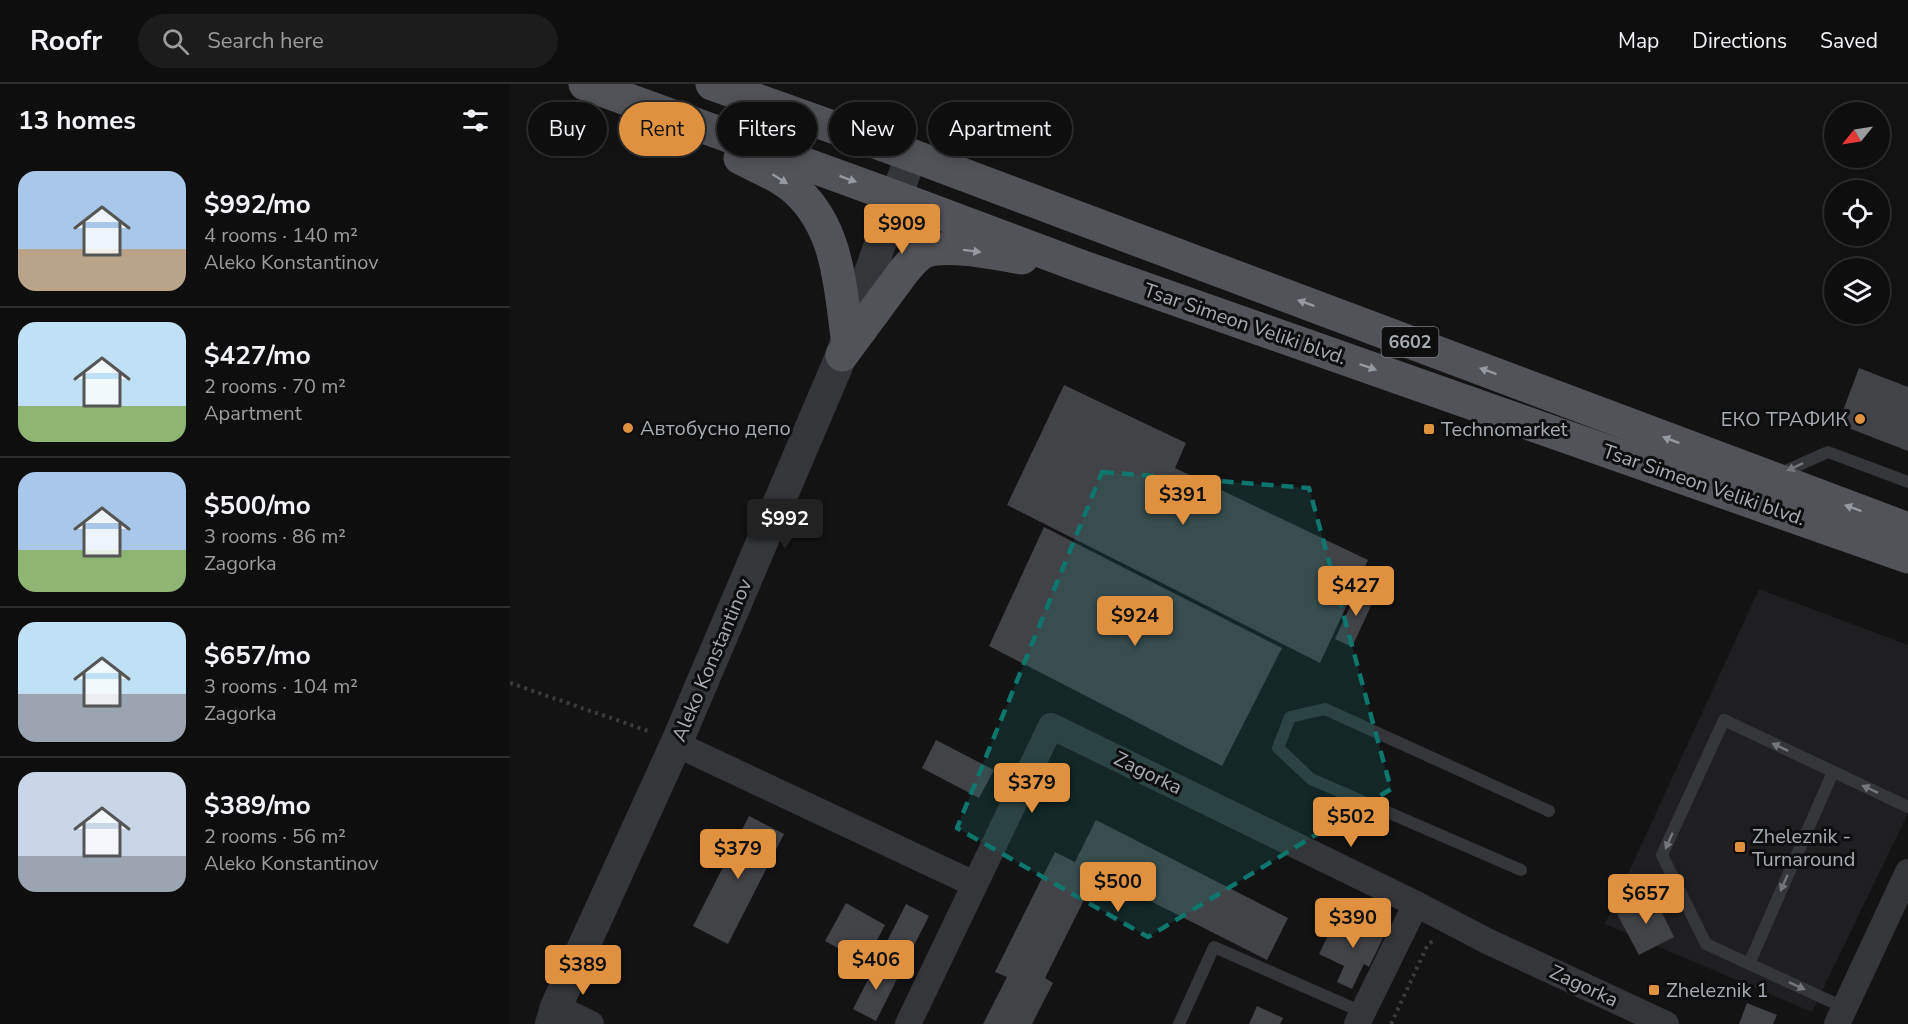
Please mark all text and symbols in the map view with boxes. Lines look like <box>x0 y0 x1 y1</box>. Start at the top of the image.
search box <box>138 14 558 68</box>
text: Roofr <box>30 22 102 60</box>
icon: search <box>159 25 192 58</box>
text: Search here <box>207 26 324 56</box>
text: Map <box>1618 27 1659 55</box>
text: Directions <box>1692 27 1787 55</box>
text: Saved <box>1820 27 1878 55</box>
chip: Buy <box>528 102 607 156</box>
chip: Rent <box>619 102 705 156</box>
chip: Filters <box>717 102 817 156</box>
chip: New <box>829 102 916 156</box>
chip: Apartment <box>928 102 1072 156</box>
north arrow <box>1824 102 1890 168</box>
map controls <box>1824 102 1890 324</box>
text: 13 homes <box>18 103 136 138</box>
icon: filters <box>459 104 492 137</box>
one-way arrow <box>772 174 788 185</box>
one-way arrow <box>840 175 858 185</box>
button: locate <box>1824 180 1890 246</box>
text: $992/mo <box>204 187 311 222</box>
icon: home <box>66 195 138 267</box>
pin: $909 <box>866 204 938 255</box>
text: $909 <box>878 210 926 237</box>
text: 4 rooms · 140 m² <box>204 222 358 249</box>
one-way arrow <box>962 247 981 256</box>
text: Aleko Konstantinov <box>204 249 379 276</box>
button: layers <box>1824 258 1890 324</box>
street label: Tsar Simeon Veliki blvd. <box>1140 277 1350 371</box>
one-way arrow <box>1296 297 1314 307</box>
road number: 6602 <box>1382 327 1438 357</box>
text: $427/mo <box>204 338 311 373</box>
icon: home <box>66 346 138 418</box>
one-way arrow <box>1359 363 1377 373</box>
one-way arrow <box>1479 366 1497 375</box>
text: 2 rooms · 70 m² <box>204 373 346 400</box>
text: Apartment <box>204 400 302 427</box>
place label: ЕКО ТРАФИК <box>1721 406 1848 433</box>
marker: ЕКО ТРАФИК <box>1853 412 1867 426</box>
place label: Автобусно депо <box>640 415 791 442</box>
place label: Technomarket <box>1441 416 1569 443</box>
marker: Автобусно депо <box>621 421 635 435</box>
marker: Technomarket <box>1422 422 1436 436</box>
one-way arrow <box>1662 434 1680 444</box>
street label: Tsar Simeon Veliki blvd. <box>1599 438 1809 532</box>
one-way arrow <box>1787 462 1804 471</box>
pin: $391 <box>1147 475 1219 526</box>
text: $391 <box>1159 481 1207 508</box>
text: $500/mo <box>204 488 311 523</box>
icon: home <box>66 496 138 568</box>
pin: $992 <box>749 499 821 550</box>
one-way arrow <box>1844 503 1862 513</box>
text: $992 <box>761 505 809 532</box>
text: 3 rooms · 86 m² <box>204 523 346 550</box>
text: Zagorka <box>204 550 277 577</box>
pin: $427 <box>1320 566 1392 617</box>
text: $427 <box>1332 572 1380 599</box>
street label: Aleko Konstantinov <box>665 574 759 746</box>
pin: $924 <box>1099 596 1171 647</box>
text: $924 <box>1111 602 1159 629</box>
text: $657/mo <box>204 638 311 673</box>
icon: home <box>66 646 138 718</box>
text: 3 rooms · 104 m² <box>204 673 358 700</box>
text: Zagorka <box>204 700 277 727</box>
one-way arrow <box>1771 742 1788 751</box>
street label: Zagorka <box>1109 745 1187 801</box>
pin: $379 <box>996 763 1068 814</box>
text: $379 <box>1008 769 1056 796</box>
one-way arrow <box>1862 785 1879 794</box>
text: $389/mo <box>204 788 311 823</box>
icon: home <box>66 796 138 868</box>
pin: $502 <box>1315 797 1387 848</box>
text: $502 <box>1327 803 1375 830</box>
text: 2 rooms · 56 m² <box>204 823 346 850</box>
place label: Zheleznik - Turnaround <box>1752 823 1855 873</box>
pin: $379 <box>702 829 774 880</box>
one-way arrow <box>1664 833 1673 850</box>
text: $379 <box>714 835 762 862</box>
marker: Zheleznik - Turnaround <box>1733 840 1747 854</box>
text: Aleko Konstantinov <box>204 850 379 877</box>
pin: $500 <box>1082 862 1154 913</box>
text: $500 <box>1094 868 1142 895</box>
pin: $657 <box>1610 874 1682 925</box>
one-way arrow <box>1779 874 1788 892</box>
text: $657 <box>1622 880 1670 907</box>
pin: $390 <box>1317 898 1389 949</box>
text: $390 <box>1329 904 1377 931</box>
pin: $406 <box>840 940 912 991</box>
pin: $389 <box>547 945 619 996</box>
text: $406 <box>852 946 900 973</box>
text: $389 <box>559 951 607 978</box>
street label: Zagorka <box>1545 958 1623 1014</box>
place label: Zheleznik 1 <box>1666 977 1769 1004</box>
one-way arrow <box>1788 981 1806 991</box>
marker: Zheleznik 1 <box>1647 983 1661 997</box>

